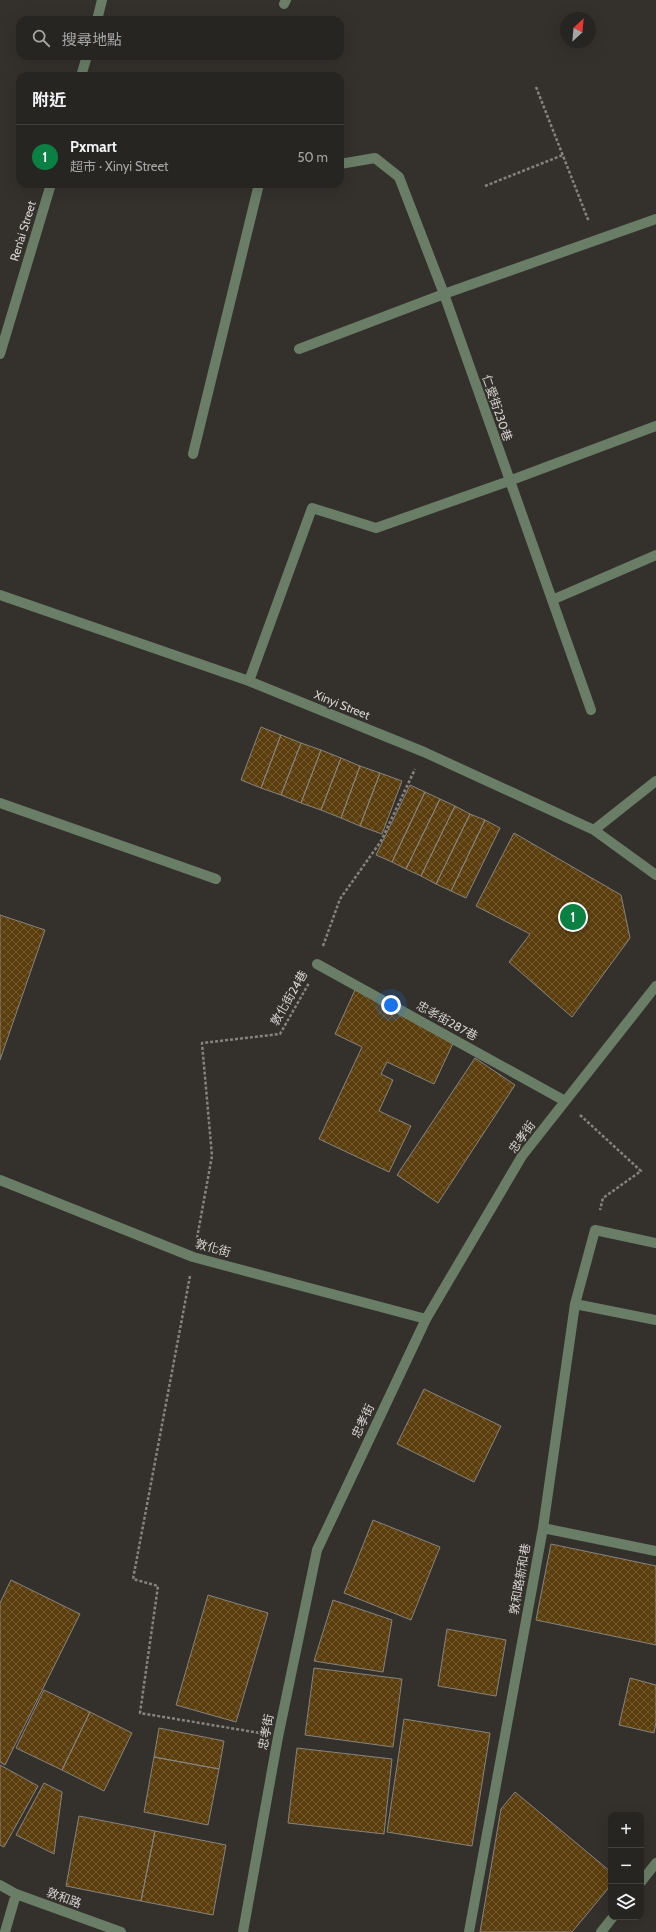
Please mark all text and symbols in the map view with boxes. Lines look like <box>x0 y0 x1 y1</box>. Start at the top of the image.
north arrow <box>560 12 596 48</box>
search box <box>16 16 344 60</box>
icon: search <box>30 27 52 49</box>
text: 搜尋地點 <box>62 31 122 49</box>
text: 附近 <box>32 90 66 110</box>
text: Pxmart <box>70 138 117 156</box>
text: 1 <box>43 149 47 165</box>
text: 50 m <box>298 149 328 165</box>
text: 超市 · Xinyi Street <box>70 158 168 174</box>
street label: Ren’ai Street <box>6 199 39 263</box>
street label: 仁愛街230巷 <box>479 373 516 443</box>
street label: Xinyi Street <box>312 687 372 722</box>
pin: 1 <box>560 902 586 932</box>
street label: 敦化街24巷 <box>267 967 310 1028</box>
your location <box>381 995 401 1015</box>
street label: 忠孝街287巷 <box>414 998 480 1044</box>
street label: 忠孝街 <box>505 1118 538 1156</box>
street label: 敦化街 <box>194 1235 233 1260</box>
street label: 忠孝街 <box>348 1401 377 1440</box>
street label: 敦和路新和巷 <box>506 1542 533 1616</box>
street label: 忠孝街 <box>255 1713 276 1751</box>
map controls <box>608 1812 644 1920</box>
button: + <box>608 1812 644 1848</box>
button: − <box>608 1848 644 1884</box>
street label: 敦和路 <box>45 1884 84 1911</box>
button: layers <box>608 1884 644 1920</box>

